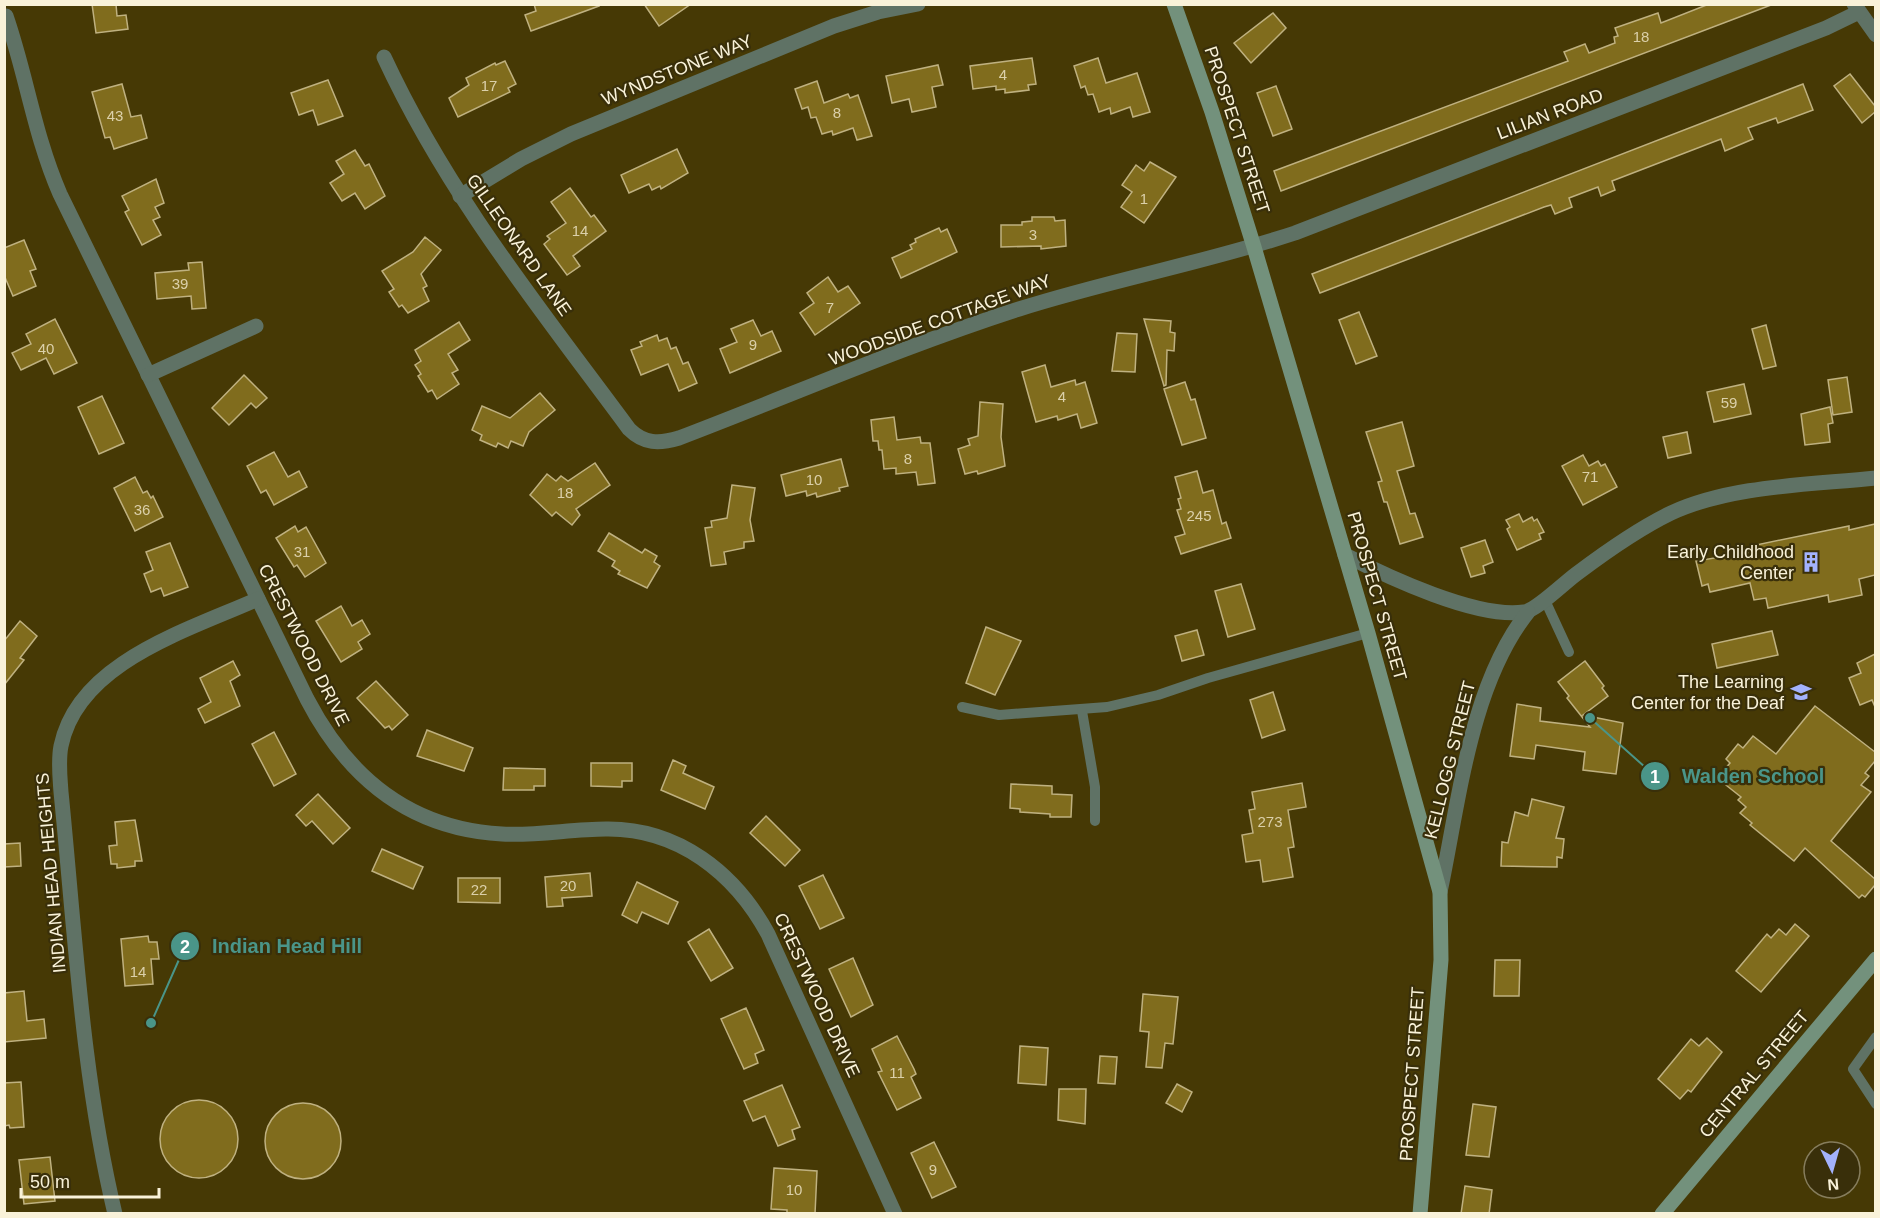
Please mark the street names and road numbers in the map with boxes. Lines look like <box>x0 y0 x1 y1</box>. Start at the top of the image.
street label: WYNDSTONE WAY <box>599 31 755 109</box>
street label: PROSPECT STREET <box>1200 44 1274 216</box>
street label: LILIAN ROAD <box>1494 85 1606 143</box>
street label: GILLEONARD LANE <box>463 170 575 320</box>
street label: WOODSIDE COTTAGE WAY <box>826 270 1054 370</box>
street label: PROSPECT STREET <box>1343 509 1411 683</box>
street label: CRESTWOOD DRIVE <box>254 561 354 729</box>
street label: KELLOGG STREET <box>1421 679 1479 841</box>
street label: INDIAN HEAD HEIGHTS <box>32 772 70 974</box>
street label: CRESTWOOD DRIVE <box>770 910 864 1080</box>
street label: PROSPECT STREET <box>1396 986 1428 1162</box>
street label: CENTRAL STREET <box>1695 1007 1813 1141</box>

